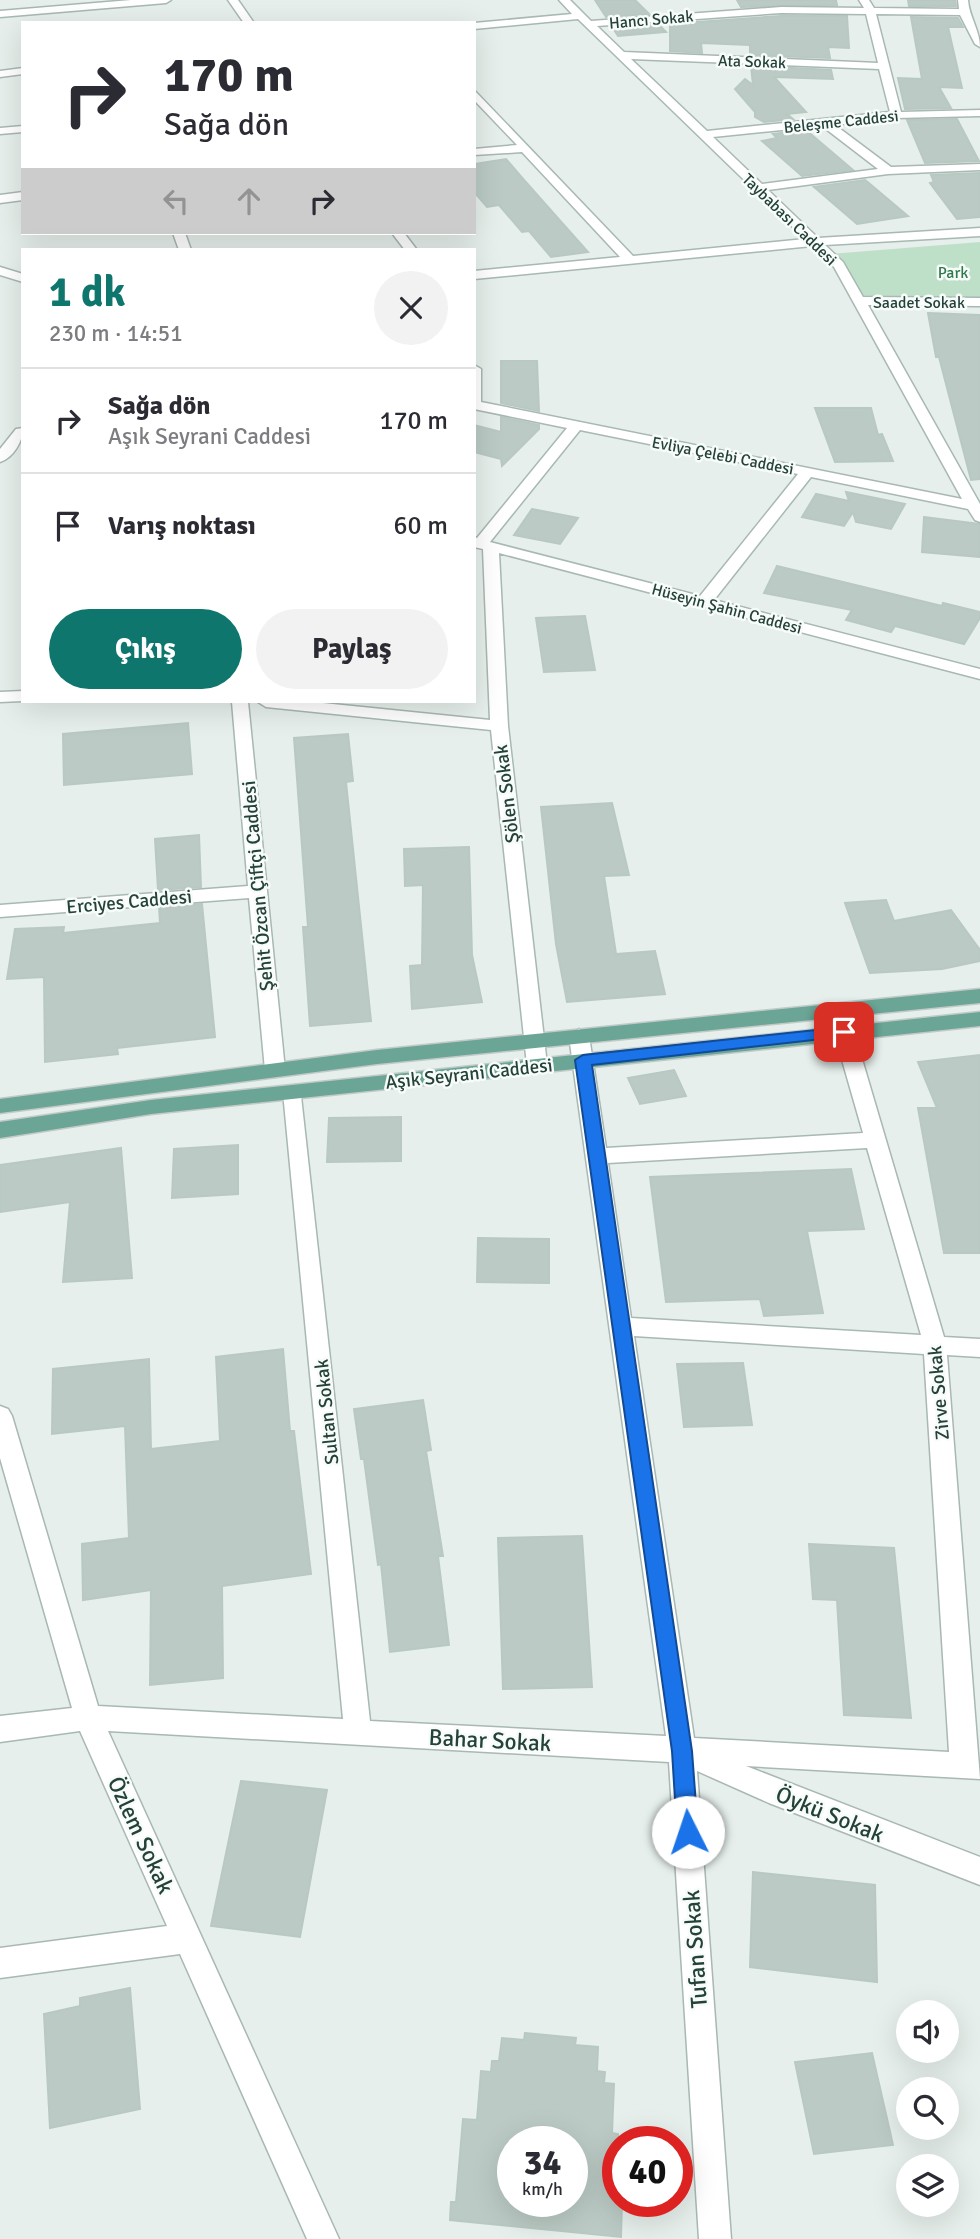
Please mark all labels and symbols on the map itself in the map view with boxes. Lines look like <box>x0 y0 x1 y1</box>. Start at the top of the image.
street label: Hancı Sokak <box>608 6 694 34</box>
street label: Ata Sokak <box>718 51 786 73</box>
street label: Beleşme Caddesi <box>783 106 900 138</box>
street label: Taybabası Caddesi <box>738 169 841 270</box>
park label: Park <box>938 263 968 283</box>
street label: Saadet Sokak <box>873 293 965 313</box>
street label: Evliya Çelebi Caddesi <box>650 432 795 480</box>
street label: Hüseyin Şahin Caddesi <box>649 579 804 639</box>
street label: Şölen Sokak <box>489 743 525 844</box>
street label: Şehit Özcan Çiftçi Caddesi <box>237 780 279 992</box>
street label: Erciyes Caddesi <box>65 885 193 919</box>
pin <box>814 1002 874 1062</box>
street label: Aşık Seyrani Caddesi <box>384 1053 554 1095</box>
street label: Zirve Sokak <box>923 1344 955 1441</box>
street label: Sultan Sokak <box>309 1357 344 1466</box>
street label: Bahar Sokak <box>428 1723 552 1758</box>
street label: Özlem Sokak <box>101 1772 180 1899</box>
street label: Öykü Sokak <box>771 1780 889 1849</box>
position arrow <box>651 1795 725 1869</box>
street label: Tufan Sokak <box>677 1888 714 2009</box>
speed limit sign: 40 <box>602 2126 693 2217</box>

